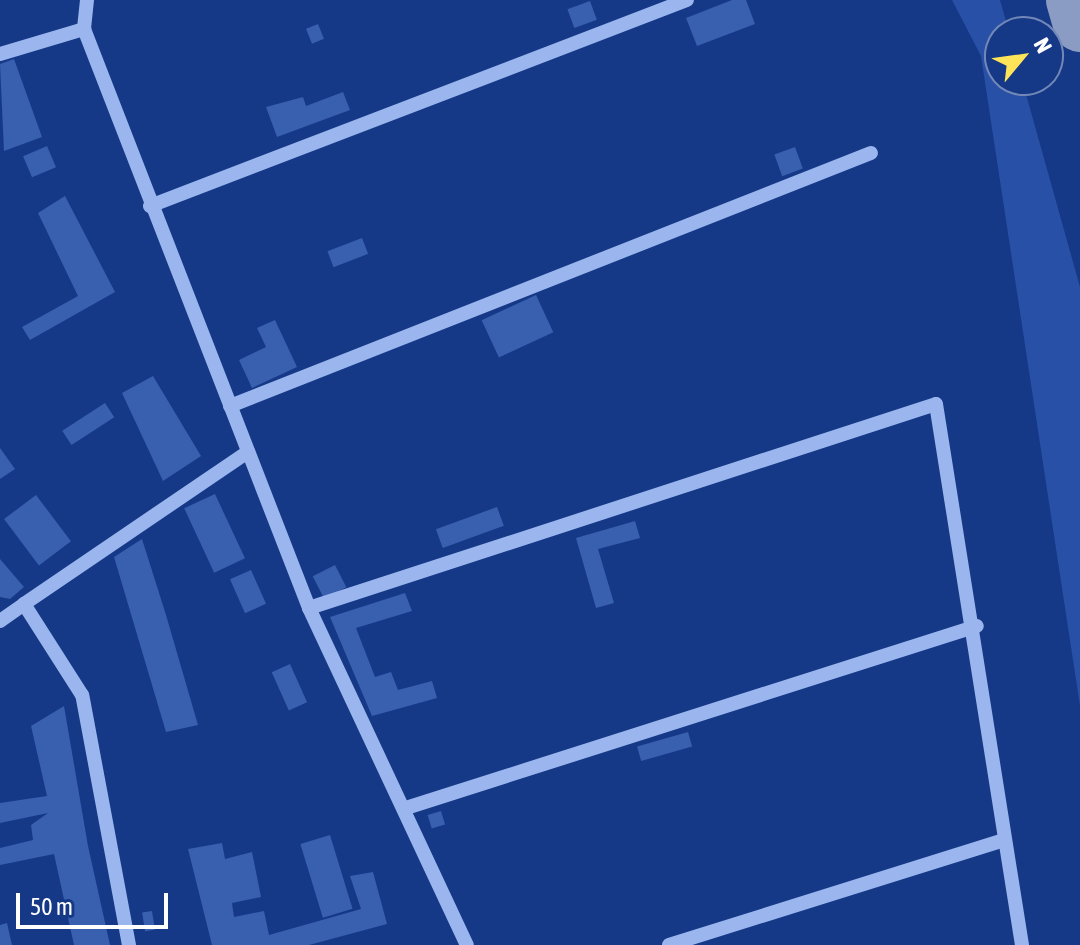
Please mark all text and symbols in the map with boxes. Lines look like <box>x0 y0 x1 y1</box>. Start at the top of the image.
north arrow <box>984 16 1064 96</box>
text: N <box>1029 33 1058 57</box>
scale bar <box>20 877 172 927</box>
text: 50 m <box>30 893 73 920</box>

